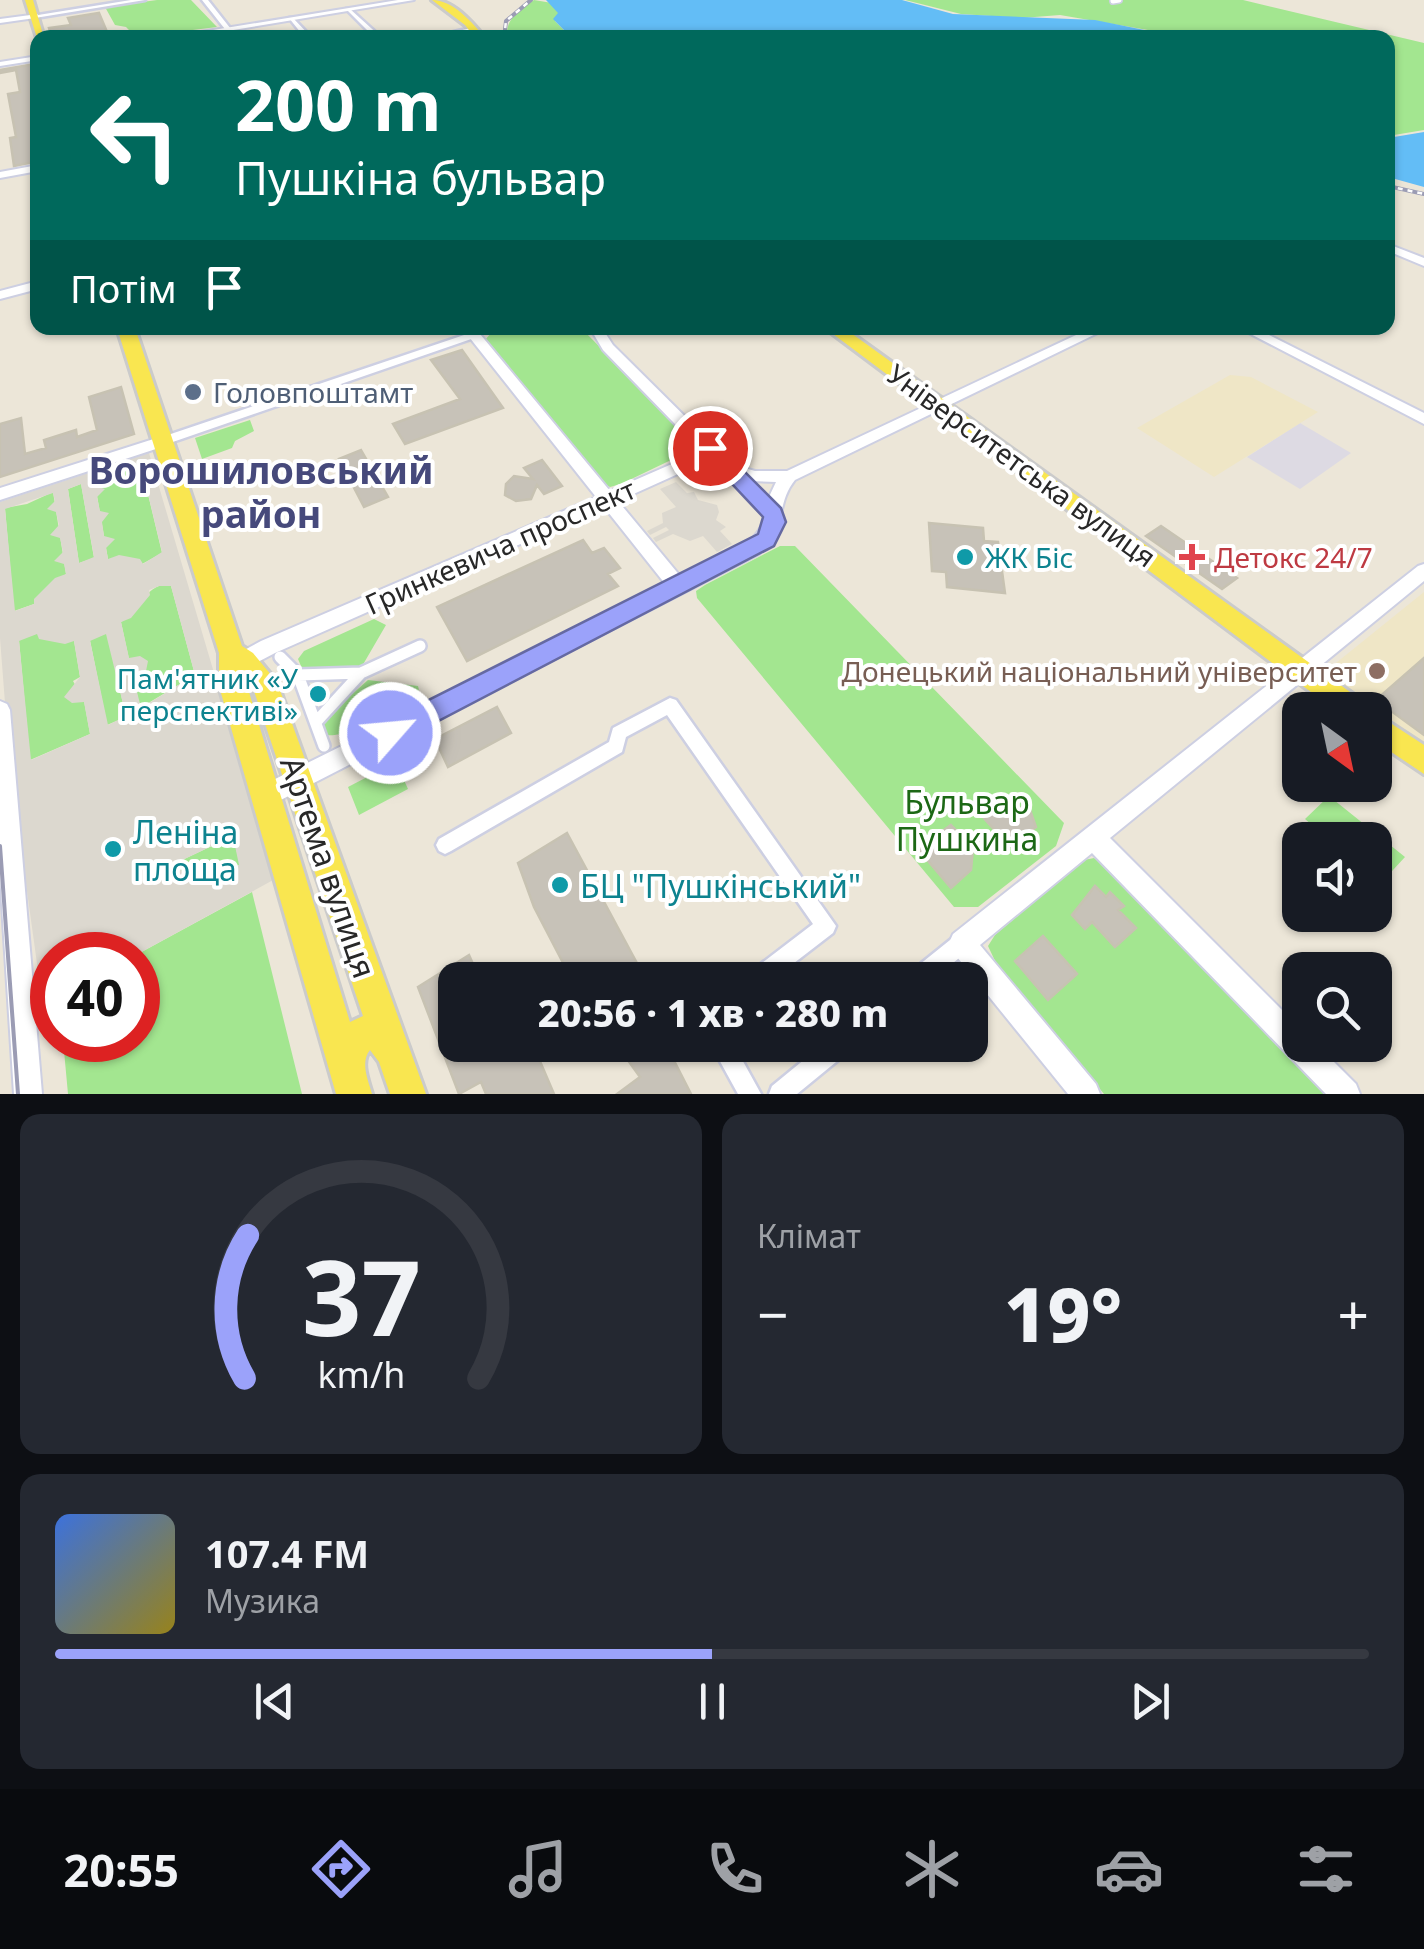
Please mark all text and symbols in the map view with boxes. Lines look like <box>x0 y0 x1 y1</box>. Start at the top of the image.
text: 200 m <box>235 56 442 152</box>
icon: left <box>70 70 200 200</box>
text: Пушкіна бульвар <box>235 147 606 208</box>
icon: arrive <box>197 260 252 315</box>
text: Потім <box>70 262 177 314</box>
street label: Університетська вулиця <box>880 355 1164 575</box>
place label: Головпоштамт <box>213 373 413 411</box>
marker: Головпоштамт <box>182 381 204 403</box>
pin <box>668 406 753 491</box>
icon: arrive <box>683 421 738 476</box>
district label: Ворошиловський район <box>88 443 434 539</box>
street label: Гринкевича проспект <box>359 469 641 623</box>
place label: ЖК Біс <box>985 538 1073 576</box>
place label: Детокс 24/7 <box>1214 538 1373 576</box>
marker: Детокс 24/7 <box>1179 544 1205 570</box>
marker: ЖК Біс <box>954 546 976 568</box>
place label: Донецький національний університет <box>842 652 1357 690</box>
place label: Пам'ятник «У перспективі» <box>117 659 299 729</box>
marker: Донецький національний університет <box>1366 660 1388 682</box>
position arrow <box>338 681 442 785</box>
marker: Пам'ятник «У перспективі» <box>307 683 329 705</box>
north arrow <box>1282 692 1392 802</box>
map controls <box>1282 692 1392 1062</box>
street label: Артема вулиця <box>271 751 387 983</box>
park label: Бульвар Пушкина <box>896 780 1038 860</box>
place label: Леніна площа <box>133 810 238 890</box>
button: sound <box>1282 822 1392 932</box>
marker: Леніна площа <box>102 838 124 860</box>
place label: БЦ "Пушкінський" <box>580 864 861 907</box>
marker: БЦ "Пушкінський" <box>549 874 571 896</box>
speed limit sign: 40 <box>30 932 160 1062</box>
button: search <box>1282 952 1392 1062</box>
text: 20:56 · 1 хв · 280 m <box>538 986 888 1038</box>
text: Клімат <box>757 1214 861 1257</box>
text: 37 <box>302 1225 420 1366</box>
text: 19° <box>1004 1262 1122 1364</box>
text: − <box>757 1276 788 1351</box>
text: + <box>1338 1276 1369 1351</box>
text: km/h <box>317 1350 405 1398</box>
text: 107.4 FM <box>205 1527 369 1579</box>
text: Музика <box>205 1579 320 1622</box>
icon: previous <box>247 1674 302 1729</box>
icon: pause <box>685 1674 740 1729</box>
icon: next <box>1123 1674 1178 1729</box>
icon: directions <box>306 1834 376 1904</box>
icon: music <box>503 1834 573 1904</box>
icon: phone <box>700 1834 770 1904</box>
icon: climate <box>897 1834 967 1904</box>
icon: car <box>1094 1834 1164 1904</box>
icon: filters <box>1291 1834 1361 1904</box>
text: 20:55 <box>63 1839 179 1900</box>

